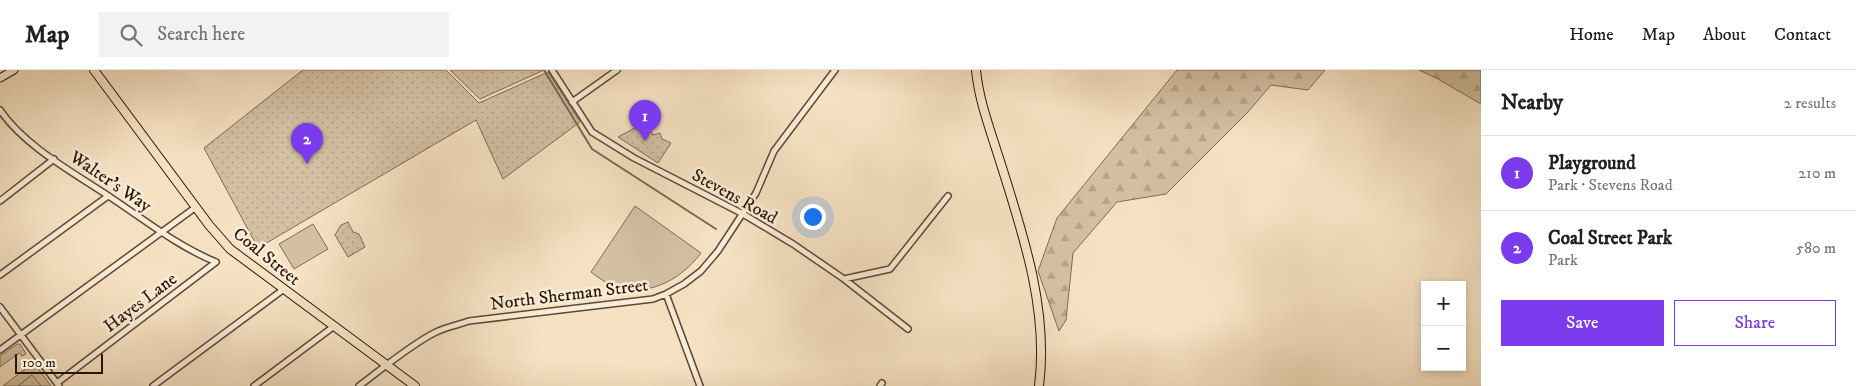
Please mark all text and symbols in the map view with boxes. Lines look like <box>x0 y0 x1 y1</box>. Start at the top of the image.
search box <box>99 12 449 57</box>
text: Map <box>25 20 69 50</box>
icon: search <box>117 21 145 49</box>
text: Search here <box>157 23 245 46</box>
text: Home <box>1569 24 1614 46</box>
text: Map <box>1642 24 1675 46</box>
text: About <box>1703 24 1746 46</box>
text: Contact <box>1774 24 1831 46</box>
text: Nearby <box>1501 90 1563 116</box>
text: 2 results <box>1784 93 1836 113</box>
pin: 1 <box>629 100 661 141</box>
pin: 2 <box>291 123 323 164</box>
street label: Walter's Way <box>64 146 156 217</box>
text: Playground <box>1548 152 1636 175</box>
text: 1 <box>1514 163 1520 183</box>
text: 210 m <box>1798 163 1836 183</box>
street label: Stevens Road <box>688 164 781 229</box>
text: Park · Stevens Road <box>1548 175 1673 195</box>
your location <box>800 204 826 230</box>
street label: Coal Street <box>228 223 305 291</box>
text: Coal Street Park <box>1548 227 1672 250</box>
text: 2 <box>1513 238 1521 258</box>
text: 580 m <box>1796 238 1836 258</box>
text: Park <box>1548 250 1578 270</box>
street label: Hayes Lane <box>100 268 182 337</box>
street label: North Sherman Street <box>489 274 650 316</box>
map controls <box>1421 281 1466 371</box>
button: + <box>1421 281 1466 326</box>
button: Save <box>1501 300 1664 346</box>
button: Share <box>1674 300 1836 346</box>
button: − <box>1421 326 1466 371</box>
scale bar <box>15 351 102 374</box>
text: 100 m <box>22 354 56 372</box>

